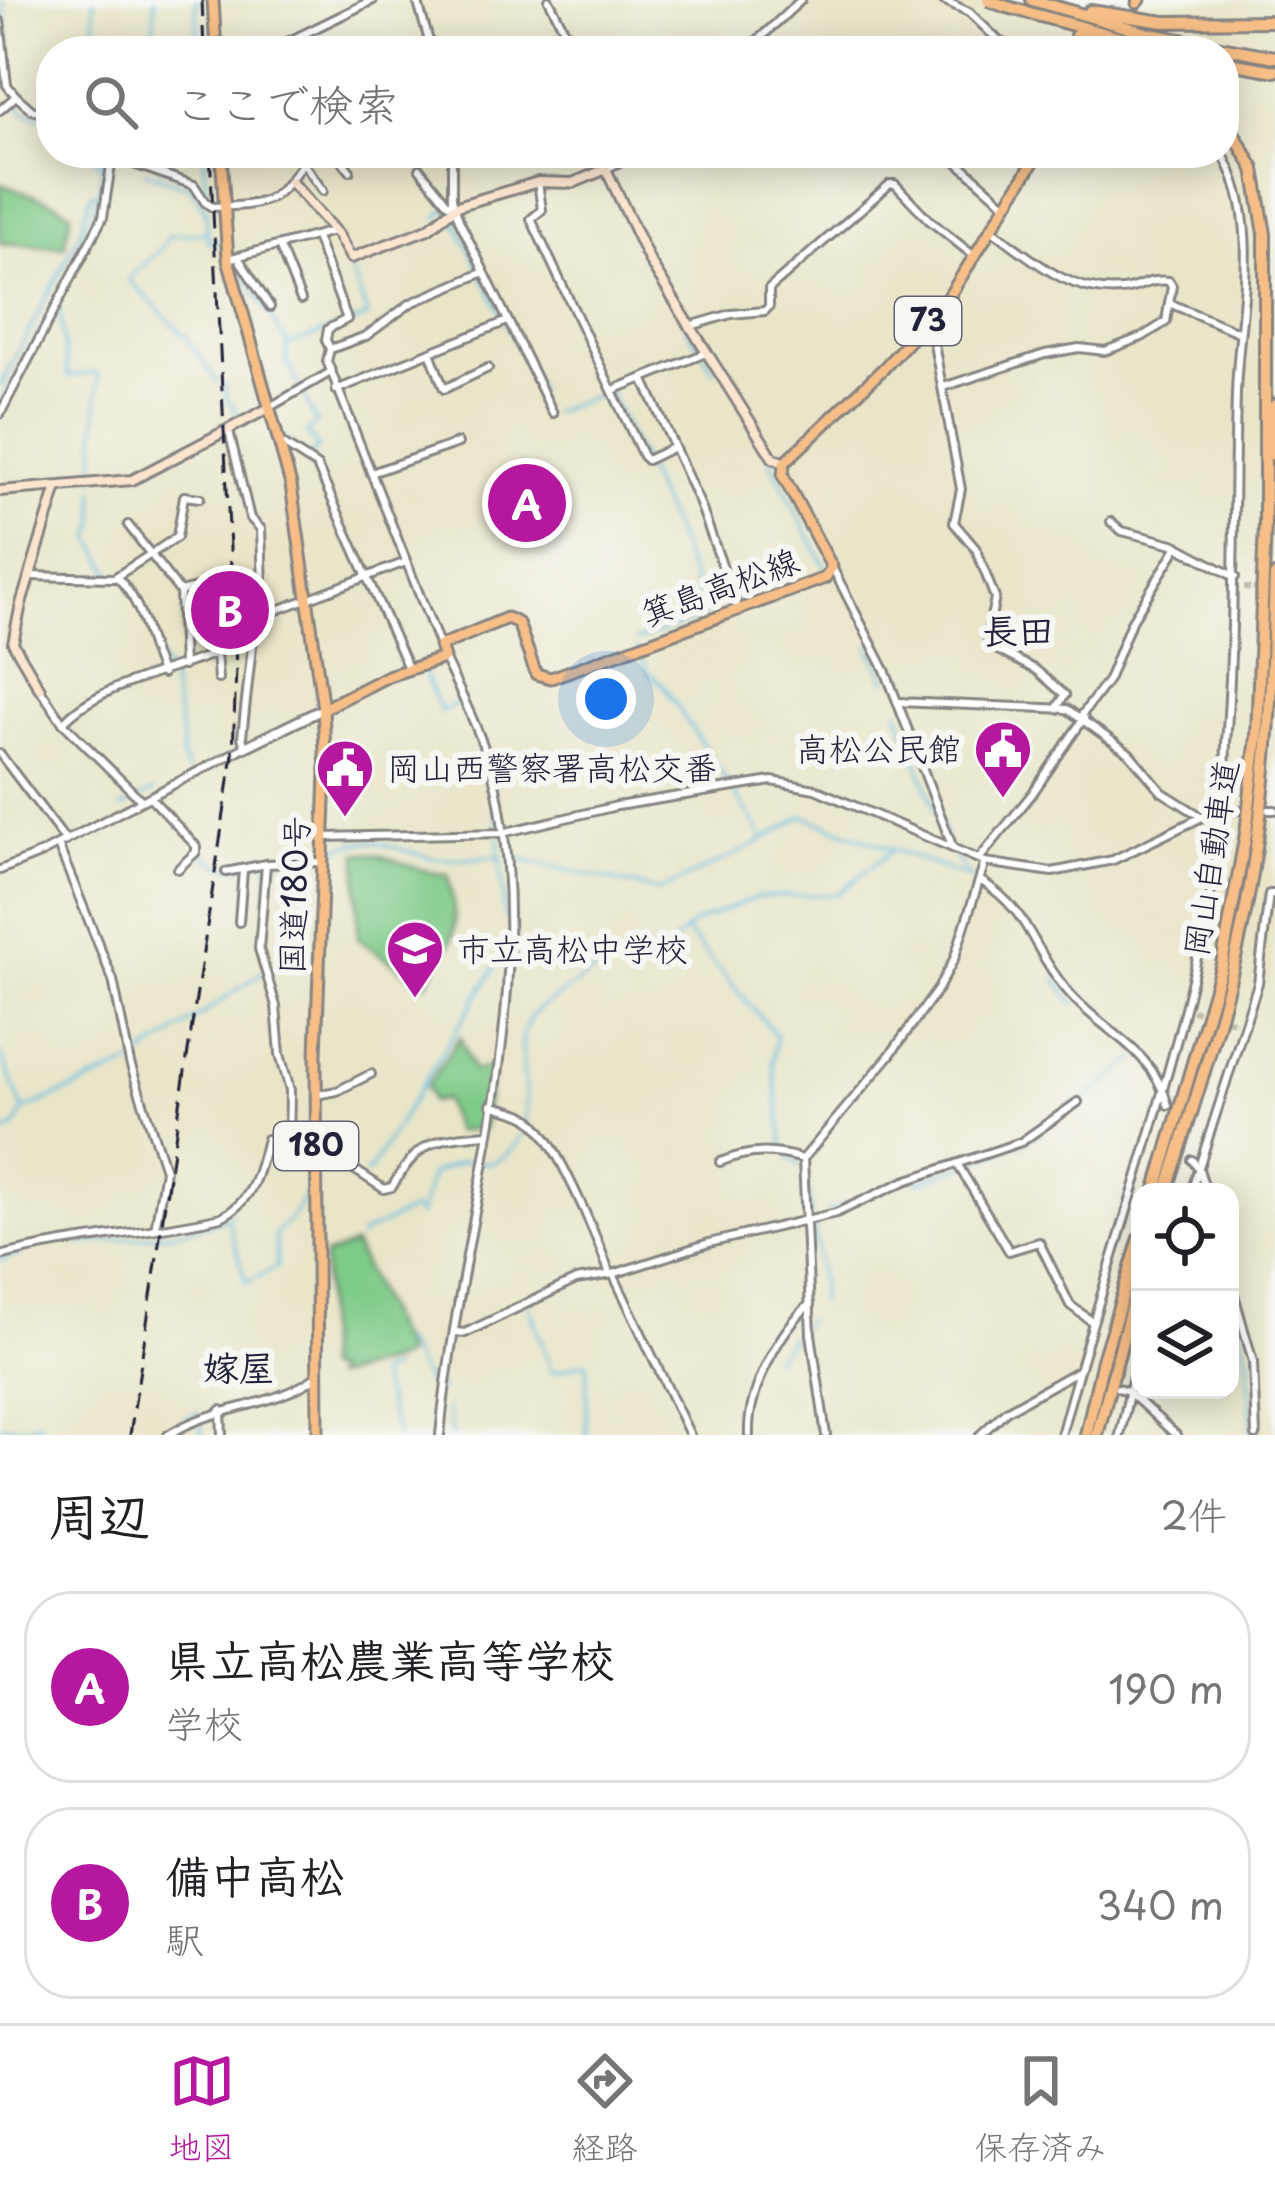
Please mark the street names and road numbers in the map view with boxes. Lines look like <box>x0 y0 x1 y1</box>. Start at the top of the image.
road number: 73 <box>895 297 961 345</box>
street label: 箕島高松線 <box>633 533 805 637</box>
street label: 岡山自動車道 <box>1169 756 1249 959</box>
street label: 国道180号 <box>264 815 320 975</box>
road number: 180 <box>274 1122 358 1170</box>

